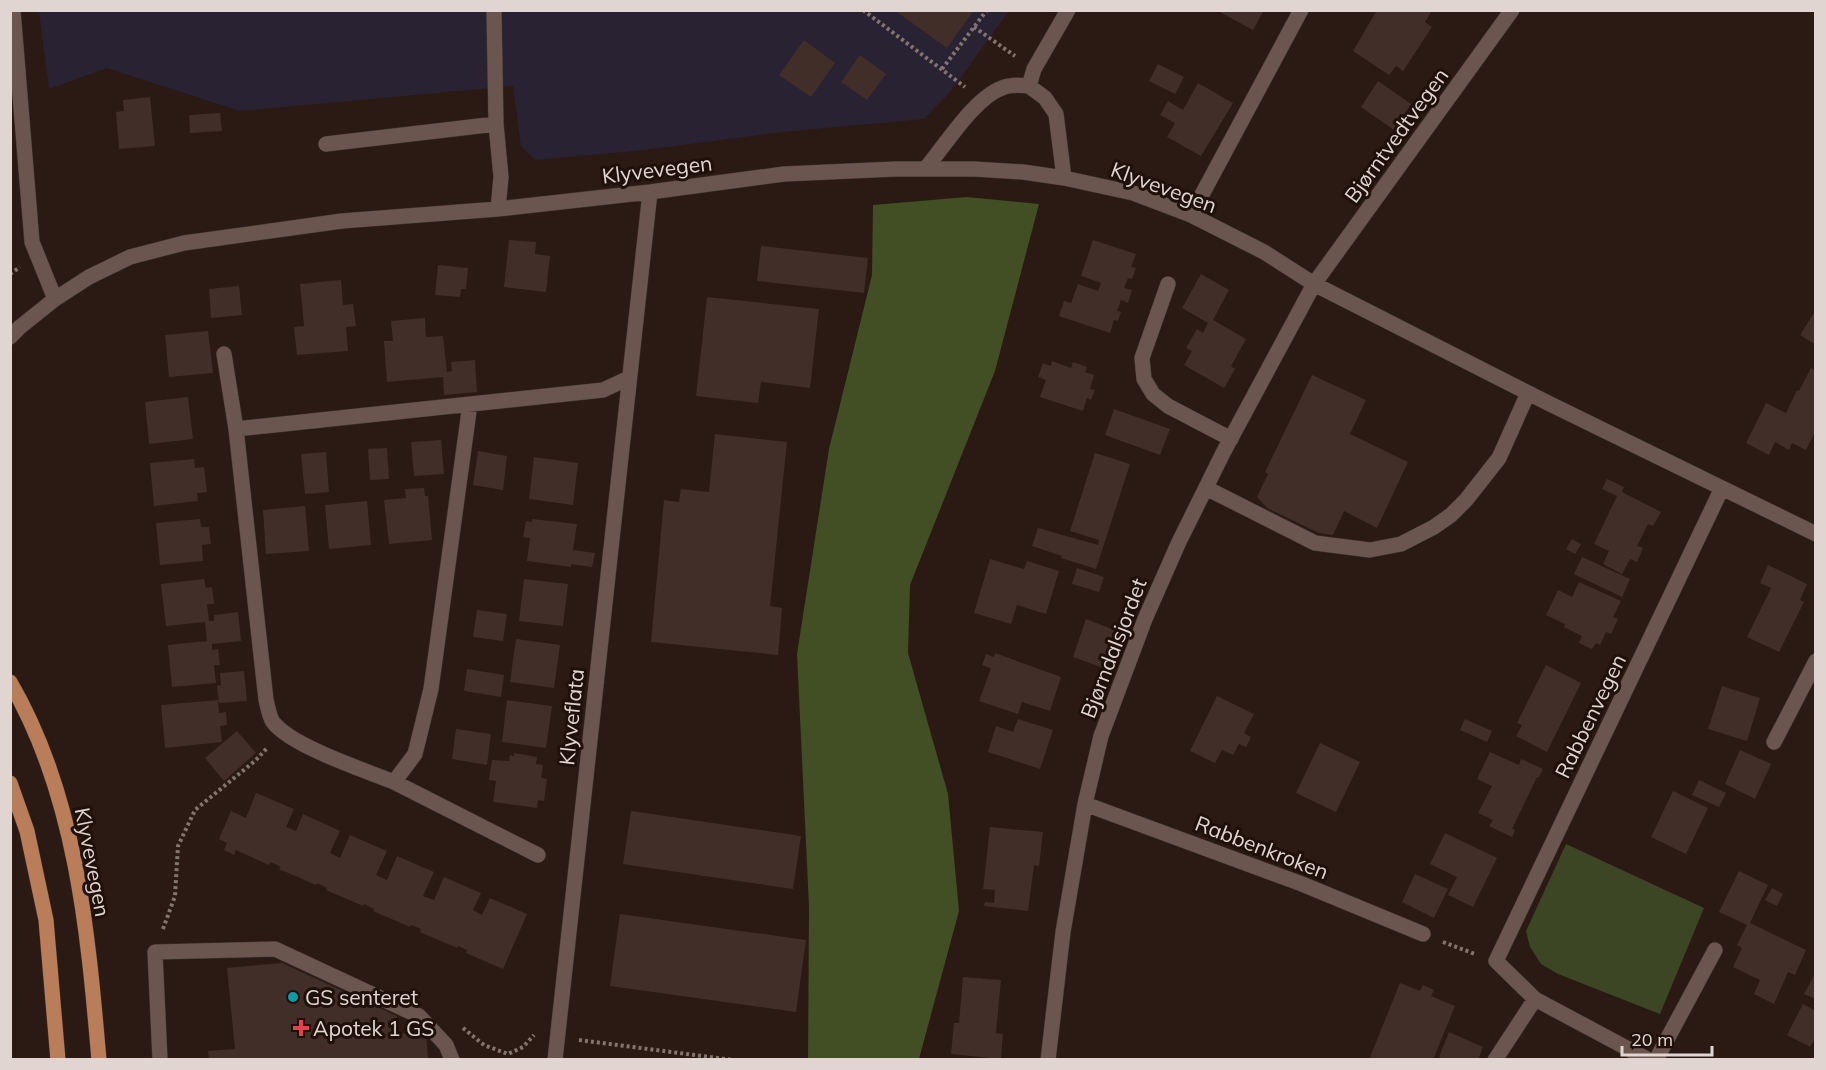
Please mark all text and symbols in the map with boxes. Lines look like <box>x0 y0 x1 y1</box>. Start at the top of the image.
street label: Bjørntvedtvegen <box>1338 63 1454 207</box>
street label: Klyvevegen <box>600 149 714 189</box>
street label: Klyvevegen <box>1107 156 1221 218</box>
street label: Bjørndalsjordet <box>1074 574 1152 722</box>
street label: Rabbenvegen <box>1549 650 1631 782</box>
street label: Klyveflata <box>553 668 589 766</box>
street label: Klyvevegen <box>70 805 116 919</box>
street label: Rabbenkroken <box>1192 810 1332 884</box>
place label: GS senteret <box>305 984 418 1010</box>
marker: GS senteret <box>286 990 300 1004</box>
place label: Apotek 1 GS <box>313 1015 434 1041</box>
scale bar <box>1622 1019 1712 1057</box>
marker: Apotek 1 GS <box>294 1021 308 1035</box>
text: 20 m <box>1631 1028 1673 1051</box>

